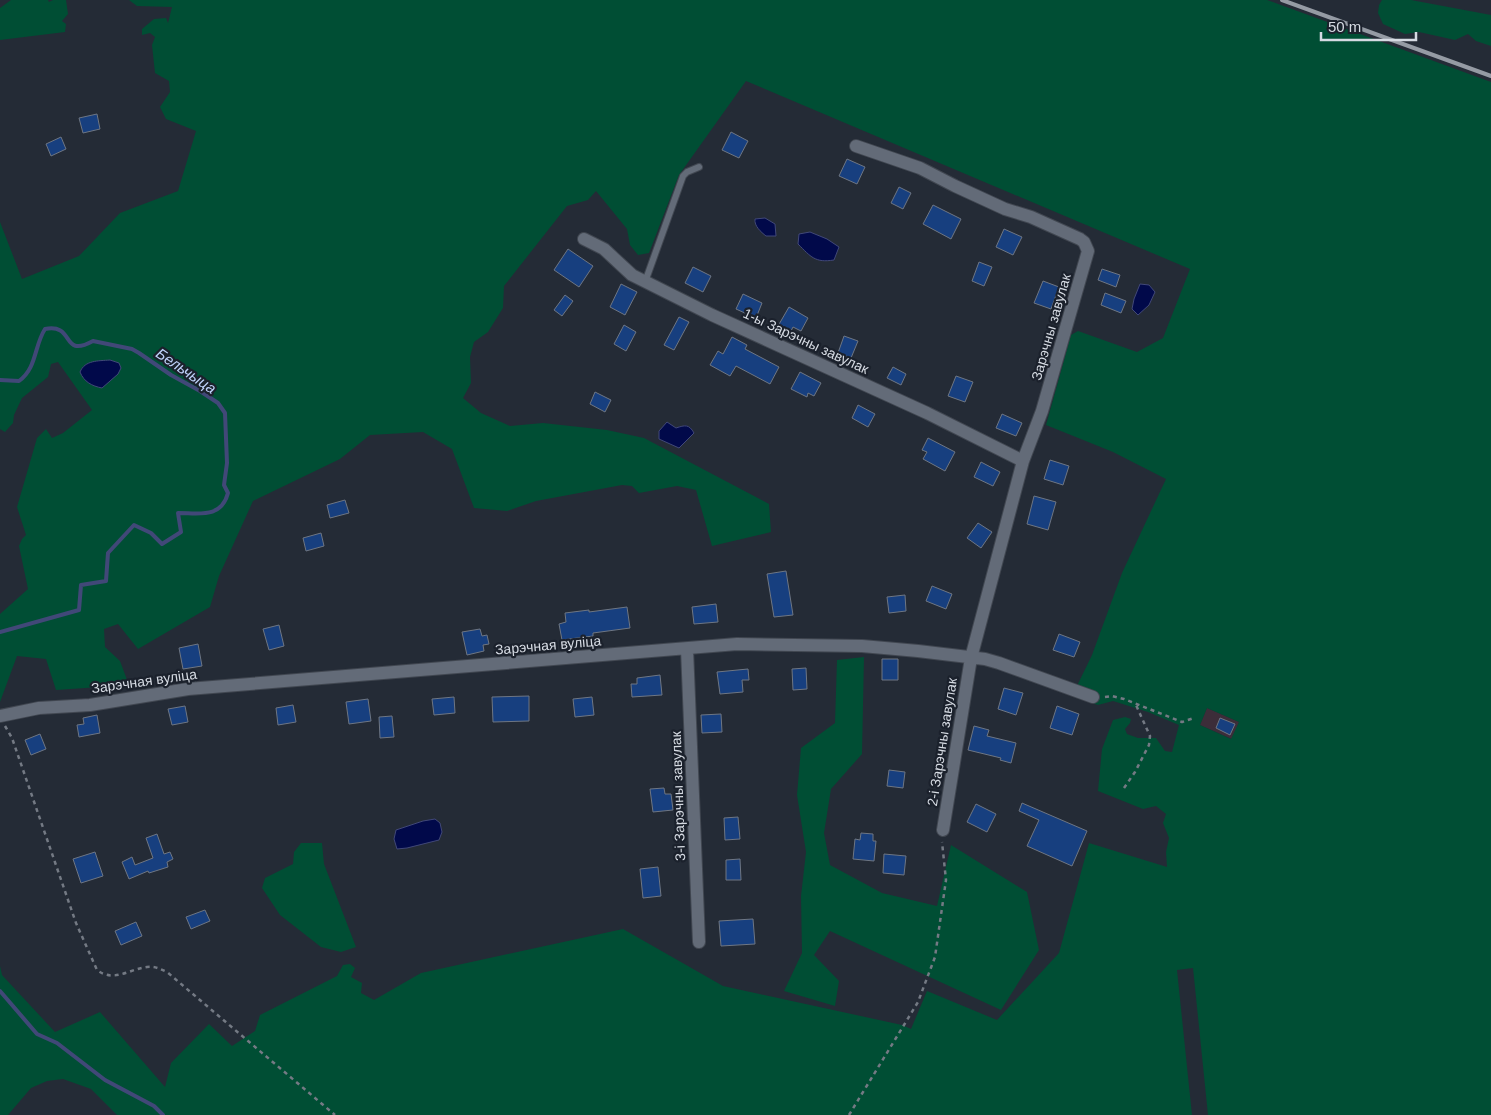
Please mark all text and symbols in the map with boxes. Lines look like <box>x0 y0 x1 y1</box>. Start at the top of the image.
scale bar <box>1321 10 1416 42</box>
text: 50 m <box>1328 18 1361 35</box>
street label: Зарэчны завулак <box>1028 271 1074 382</box>
street label: 1-ы Зарэчны завулак <box>741 305 872 377</box>
water label: Бельчыца <box>153 344 219 397</box>
street label: Зарэчная вуліца <box>494 632 602 658</box>
street label: Зарэчная вуліца <box>90 666 198 696</box>
street label: 2-і Зарэчны завулак <box>924 676 960 807</box>
street label: 3-і Зарэчны завулак <box>668 730 688 861</box>

